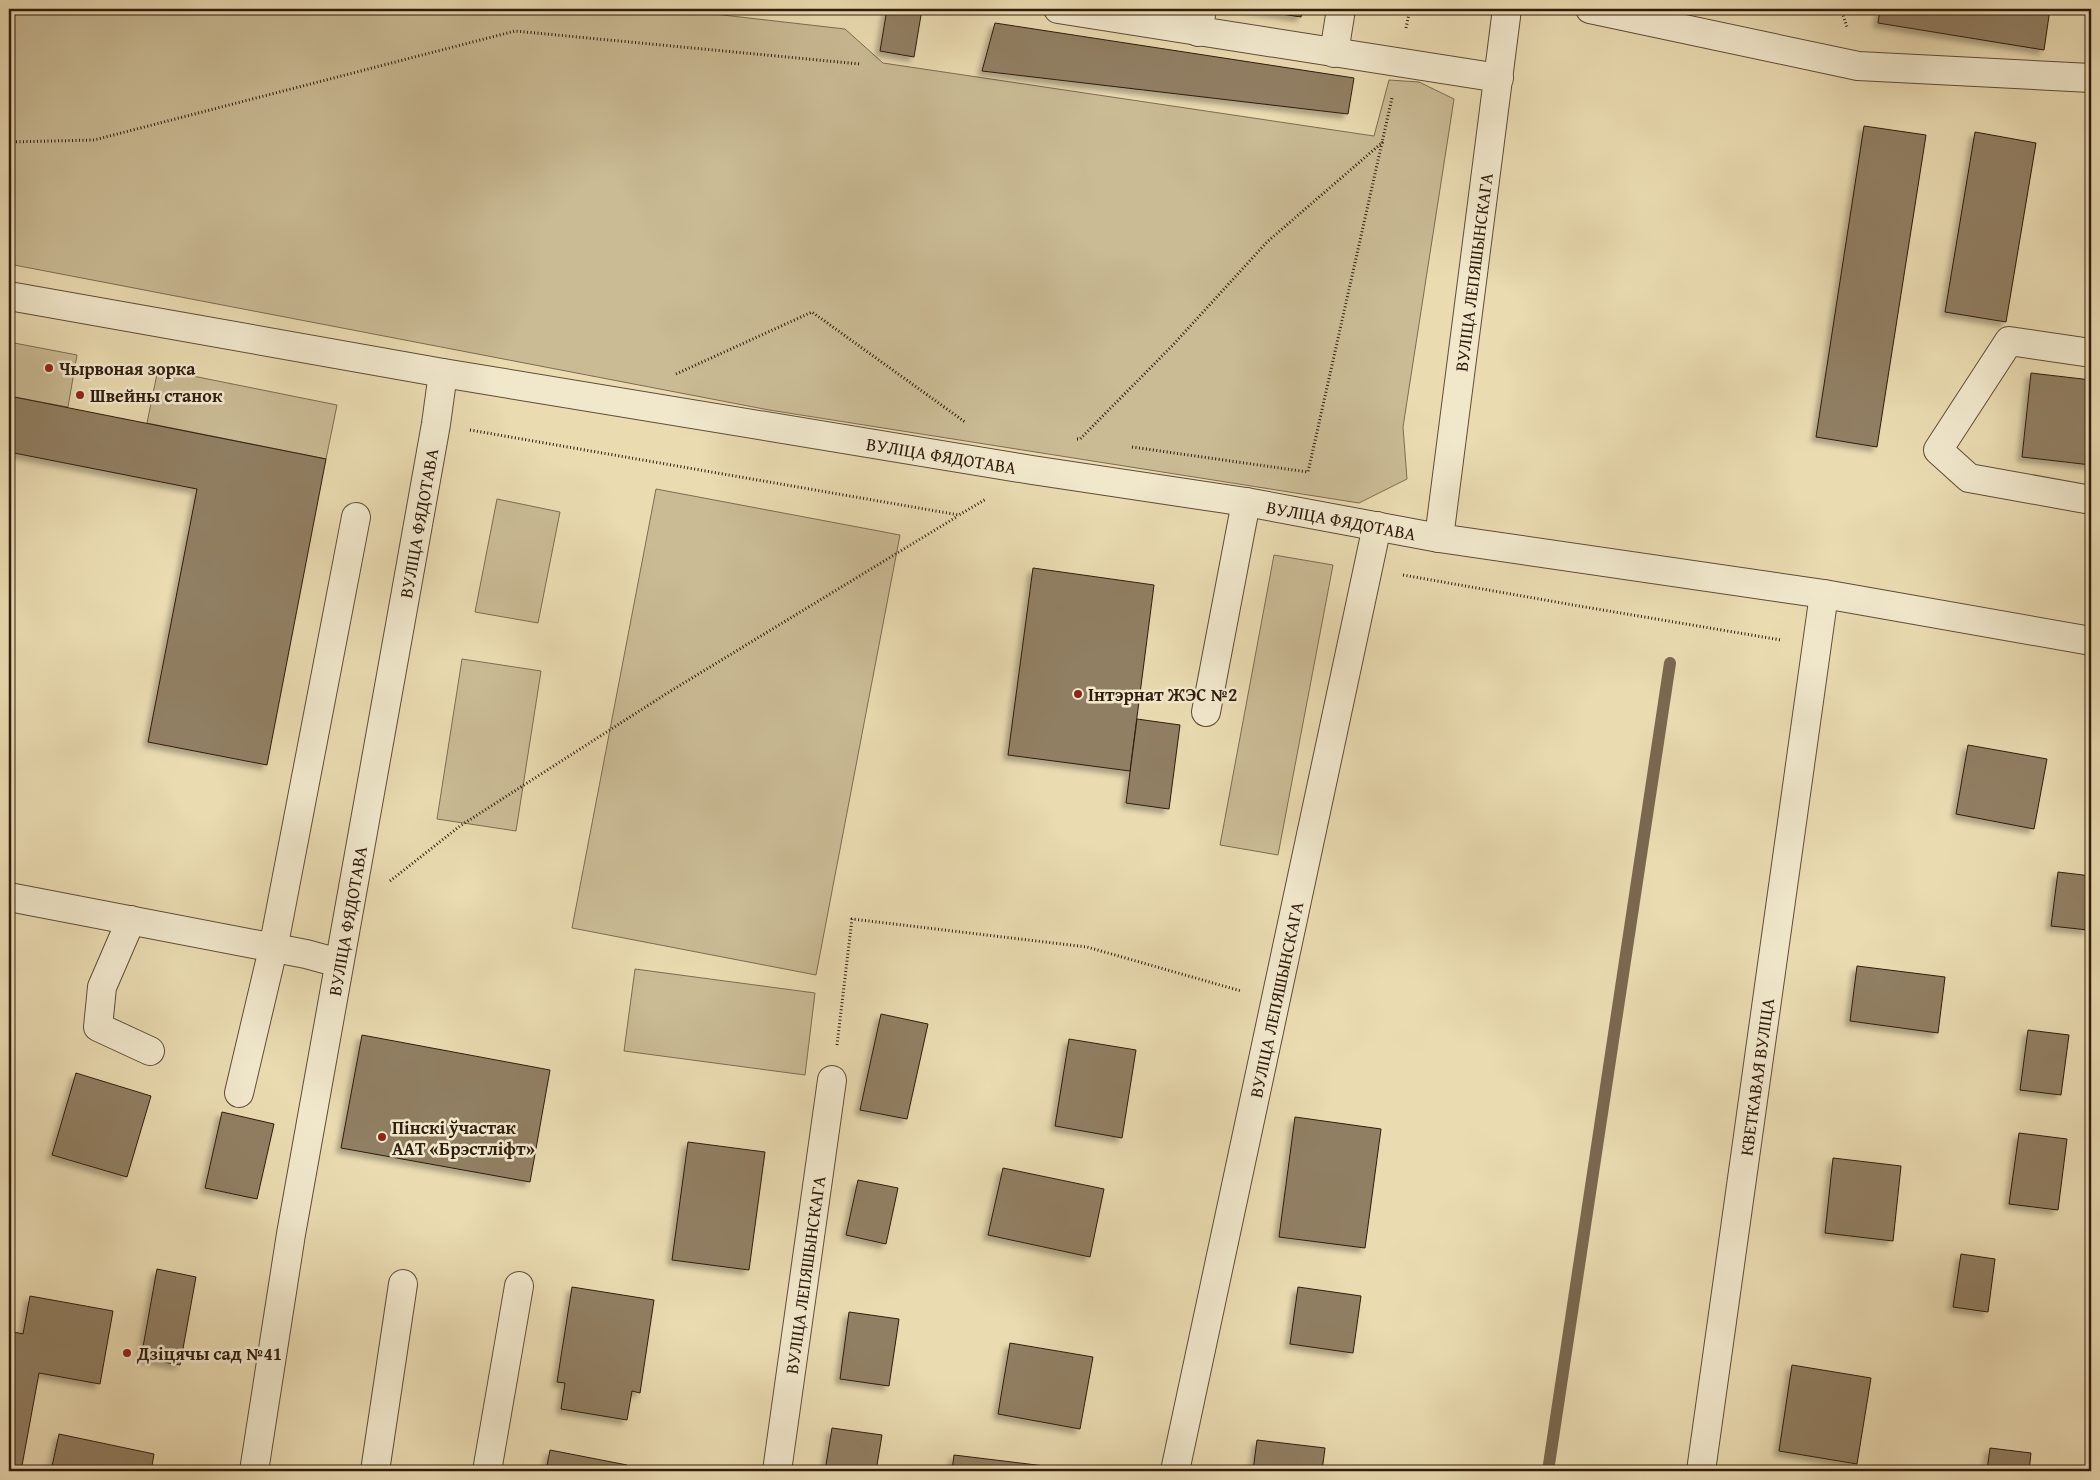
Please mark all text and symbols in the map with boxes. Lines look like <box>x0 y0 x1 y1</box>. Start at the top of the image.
street label: ВУЛІЦА ЛЕПЯШЫНСКАГА <box>1447 171 1499 373</box>
place label: Чырвоная зорка <box>59 355 196 382</box>
marker: Чырвоная зорка <box>43 362 55 374</box>
place label: Швейны станок <box>90 382 223 409</box>
marker: Швейны станок <box>74 389 86 401</box>
street label: ВУЛІЦА ФЯДОТАВА <box>865 429 1019 481</box>
street label: ВУЛІЦА ФЯДОТАВА <box>392 446 445 600</box>
street label: ВУЛІЦА ФЯДОТАВА <box>1264 493 1418 547</box>
place label: Інтэрнат ЖЭС №2 <box>1088 681 1237 708</box>
marker: Інтэрнат ЖЭС №2 <box>1072 688 1084 700</box>
street label: ВУЛІЦА ФЯДОТАВА <box>320 844 374 998</box>
street label: ВУЛІЦА ЛЕПЯШЫНСКАГА <box>1242 899 1310 1100</box>
street label: КВЕТКАВАЯ ВУЛІЦА <box>1732 996 1781 1157</box>
place label: Пінскі ўчастак ААТ «Брэстліфт» <box>392 1114 535 1162</box>
marker: Пінскі ўчастак ААТ «Брэстліфт» <box>376 1131 388 1143</box>
street label: ВУЛІЦА ЛЕПЯШЫНСКАГА <box>777 1174 832 1376</box>
place label: Дзіцячы сад №41 <box>136 1340 282 1367</box>
marker: Дзіцячы сад №41 <box>121 1347 133 1359</box>

